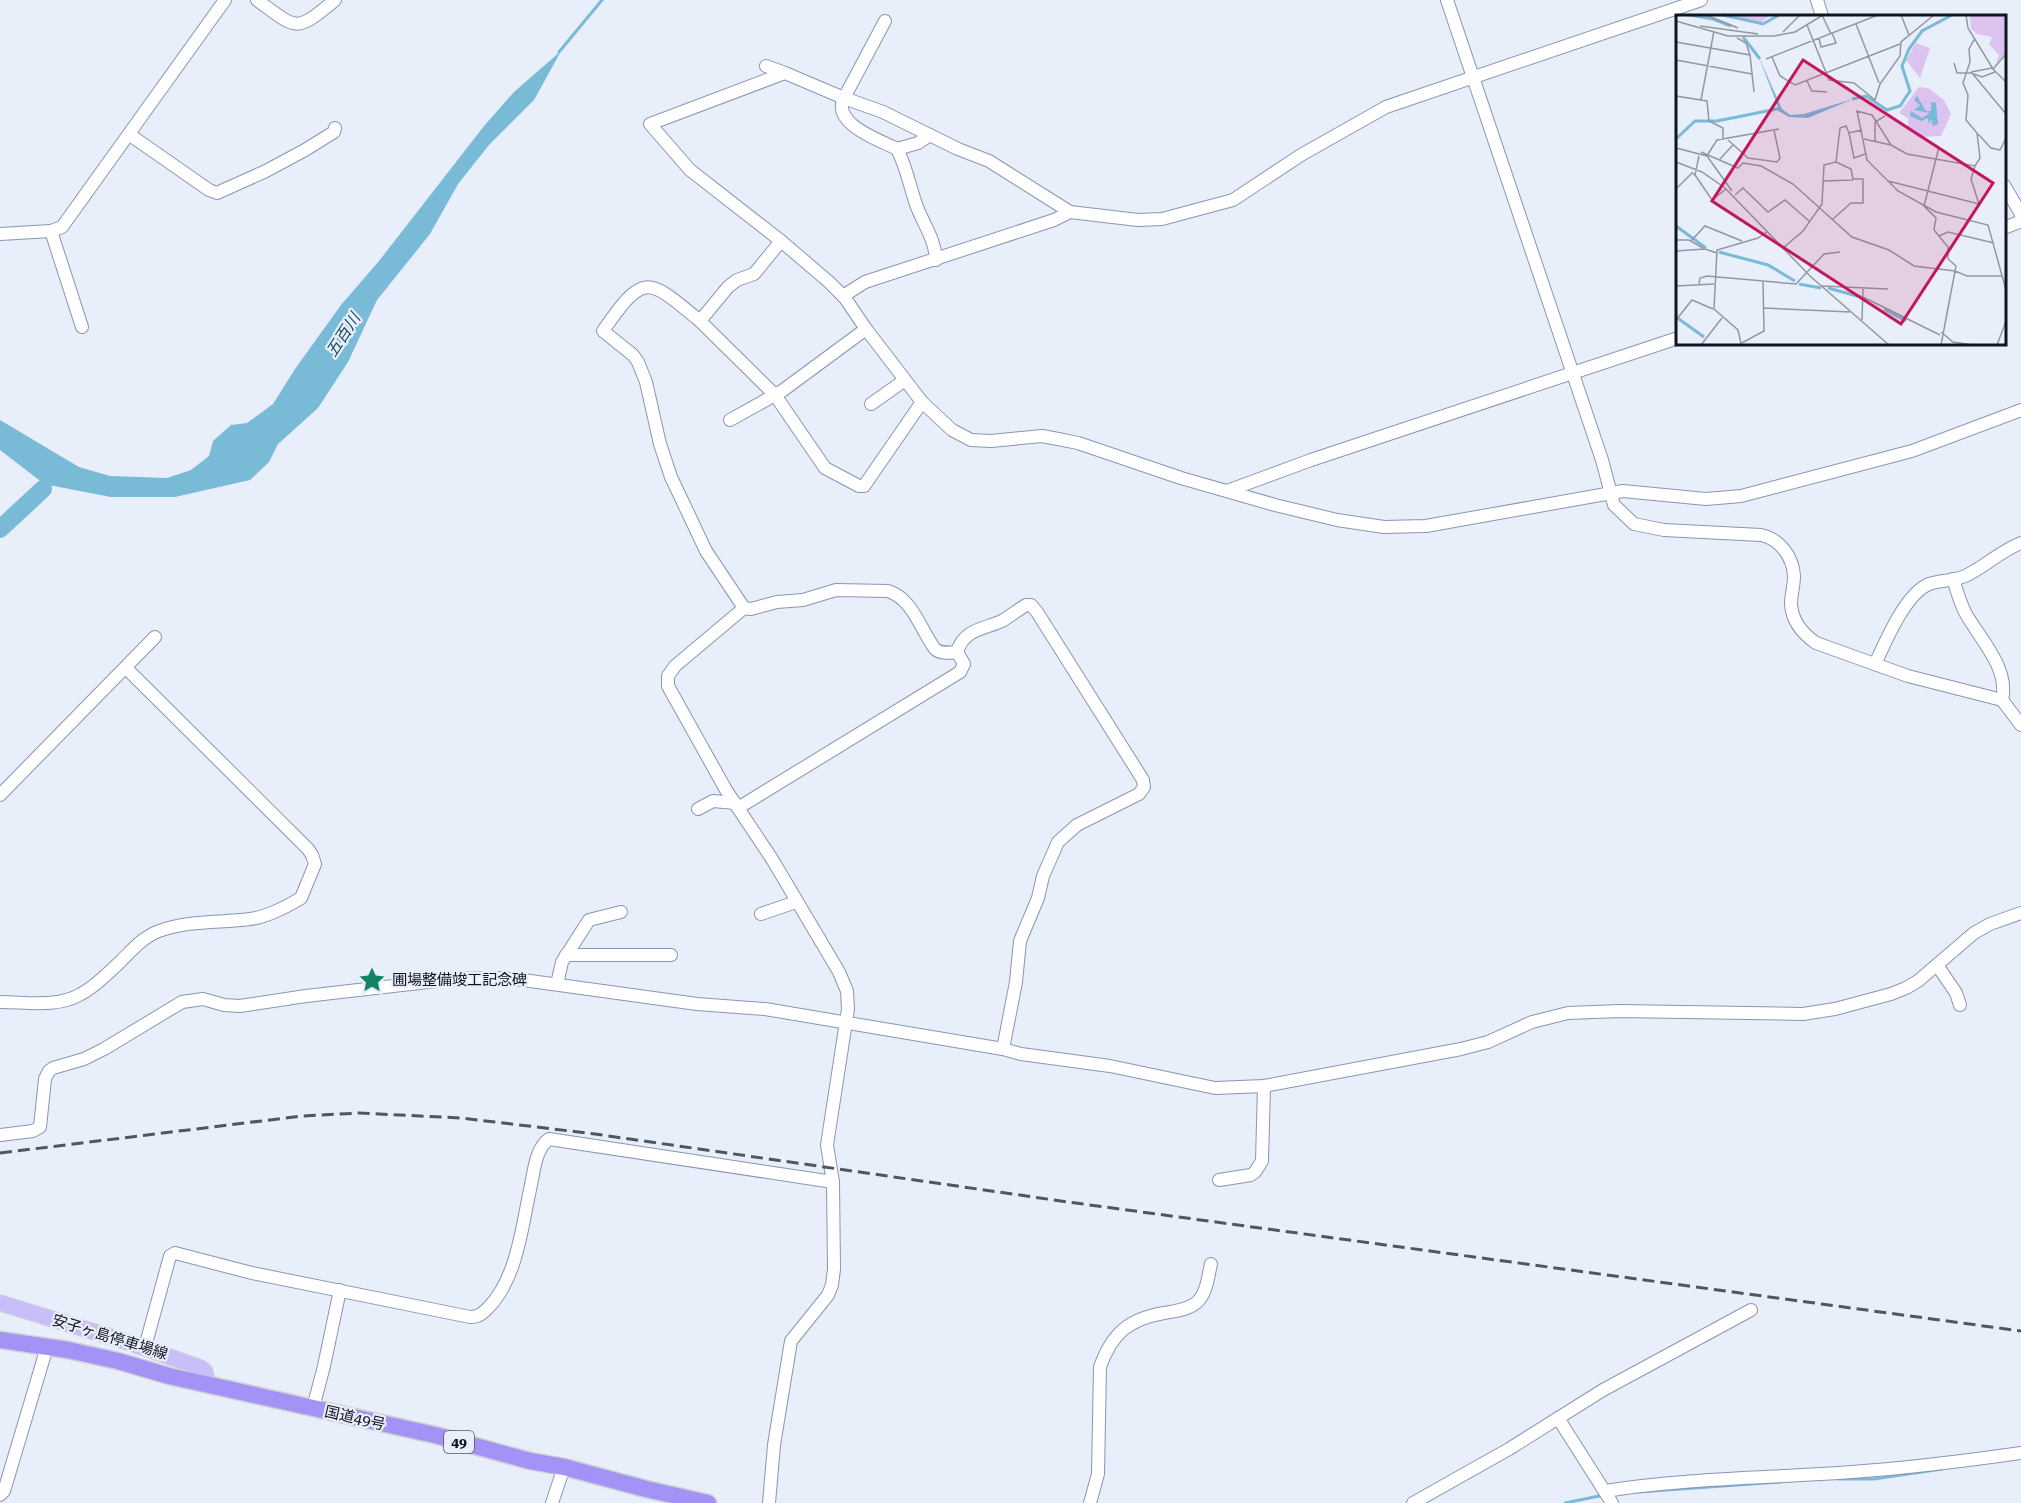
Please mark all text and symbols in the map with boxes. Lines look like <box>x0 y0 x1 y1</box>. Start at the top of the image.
inset map <box>1676 15 2006 345</box>
water label: 五百川 <box>322 308 365 360</box>
place icon: 圃場整備竣工記念碑 <box>357 965 387 995</box>
place label: 圃場整備竣工記念碑 <box>392 971 527 989</box>
street label: 安子ヶ島停車場線 <box>50 1311 170 1363</box>
street label: 国道49号 <box>323 1402 387 1434</box>
road number: 49 <box>444 1431 474 1453</box>

